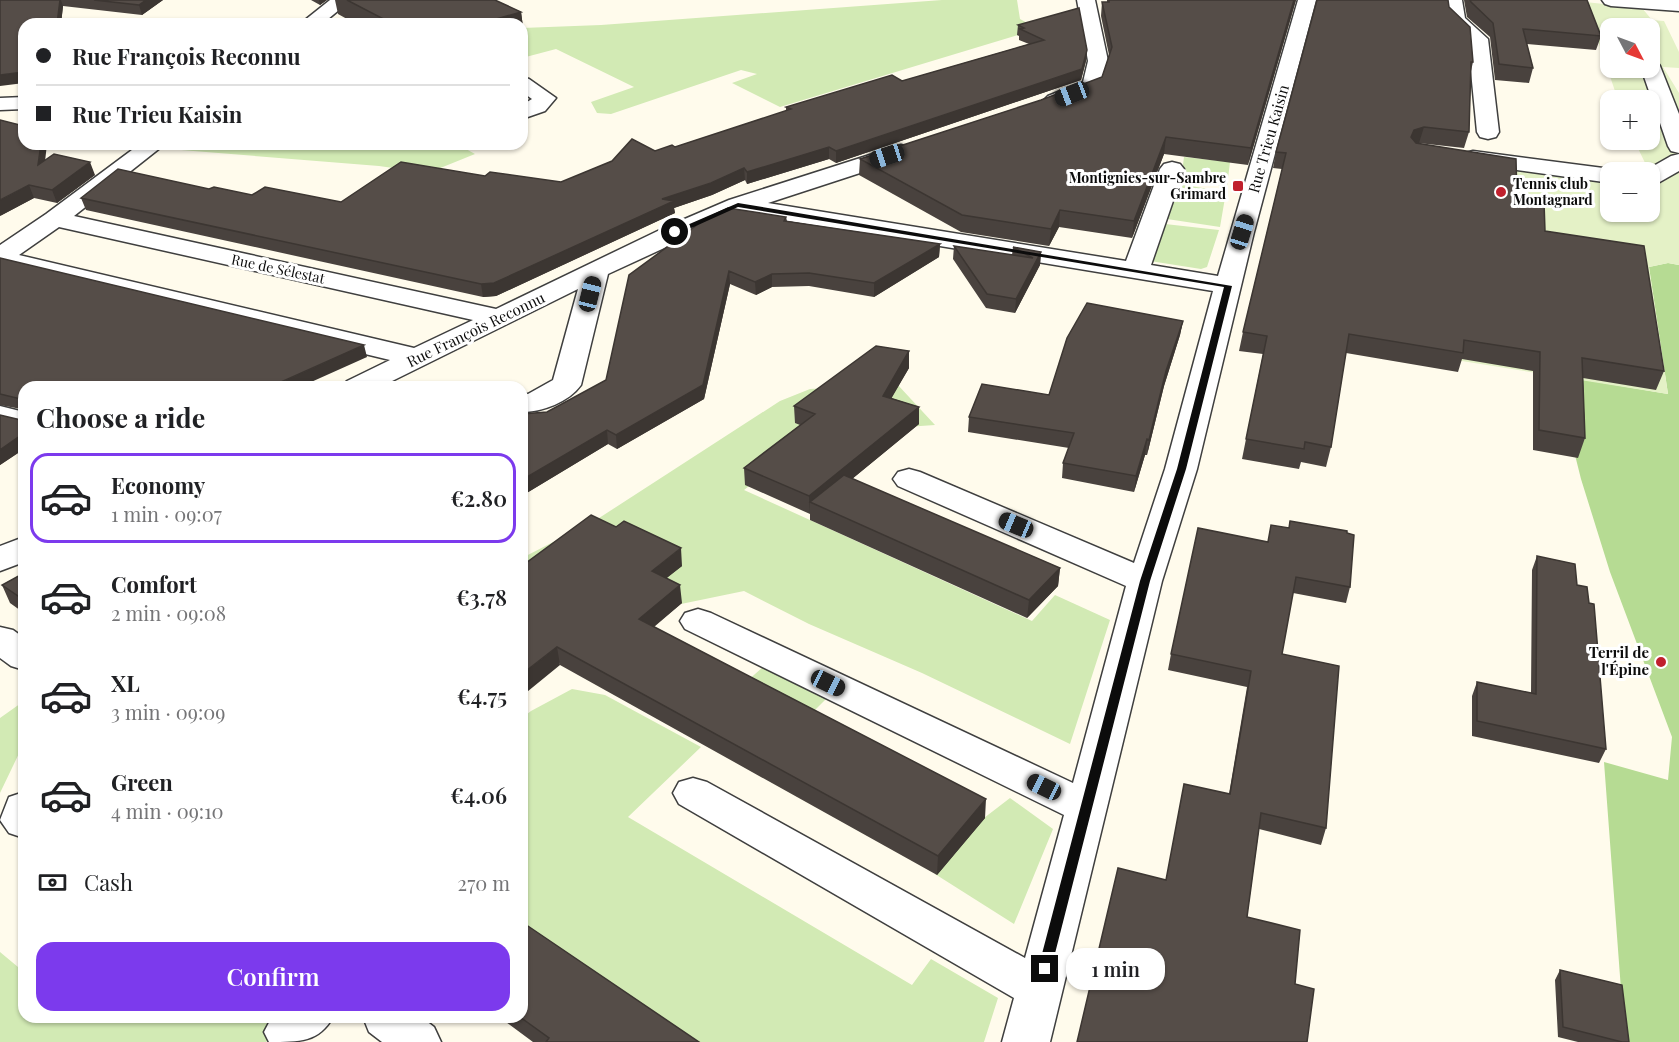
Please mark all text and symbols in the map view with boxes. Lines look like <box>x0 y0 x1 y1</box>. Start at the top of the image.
north arrow <box>1600 18 1660 78</box>
map controls <box>1600 18 1660 222</box>
text: Rue François Reconnu <box>72 41 301 71</box>
car <box>1052 79 1092 109</box>
street label: Rue Trieu Kaisin <box>1243 82 1293 195</box>
button: + <box>1600 90 1660 150</box>
text: Rue Trieu Kaisin <box>72 99 242 129</box>
car <box>867 142 907 170</box>
button: − <box>1600 162 1660 222</box>
place label: Montignies-sur-Sambre Grimard <box>1069 168 1227 203</box>
place label: Tennis club Montagnard <box>1513 174 1593 209</box>
marker: Montignies-sur-Sambre Grimard <box>1231 179 1245 193</box>
marker: Tennis club Montagnard <box>1494 185 1508 199</box>
car <box>1228 212 1256 252</box>
route start <box>661 218 688 245</box>
street label: Rue de Sélestat <box>230 249 328 288</box>
car <box>577 274 603 314</box>
street label: Rue François Reconnu <box>403 287 548 371</box>
text: Choose a ride <box>36 399 205 435</box>
text: Economy <box>111 470 205 500</box>
icon: car <box>39 471 93 525</box>
text: €2.80 <box>450 483 507 513</box>
text: 1 min · 09:07 <box>111 500 222 527</box>
car <box>996 510 1036 540</box>
text: Comfort <box>111 569 197 599</box>
icon: car <box>39 570 93 624</box>
text: €3.78 <box>456 582 507 612</box>
text: 2 min · 09:08 <box>111 599 226 626</box>
place label: Terril de l'Épine <box>1589 642 1649 679</box>
marker: Terril de l'Épine <box>1654 655 1668 669</box>
car <box>808 667 848 699</box>
text: XL <box>111 668 140 698</box>
icon: car <box>39 669 93 723</box>
text: €4.75 <box>457 681 507 711</box>
text: 3 min · 09:09 <box>111 698 225 725</box>
text: Green <box>111 767 173 797</box>
icon: car <box>39 768 93 822</box>
car <box>1024 771 1064 803</box>
text: €4.06 <box>450 780 507 810</box>
text: 4 min · 09:10 <box>111 797 224 824</box>
icon: cash <box>36 866 69 899</box>
text: Cash <box>84 867 133 897</box>
text: 270 m <box>458 869 510 896</box>
button: Confirm <box>36 942 510 1011</box>
callout: 1 min <box>1066 948 1165 990</box>
route end <box>1031 955 1058 982</box>
text: 1 min <box>1091 955 1140 982</box>

